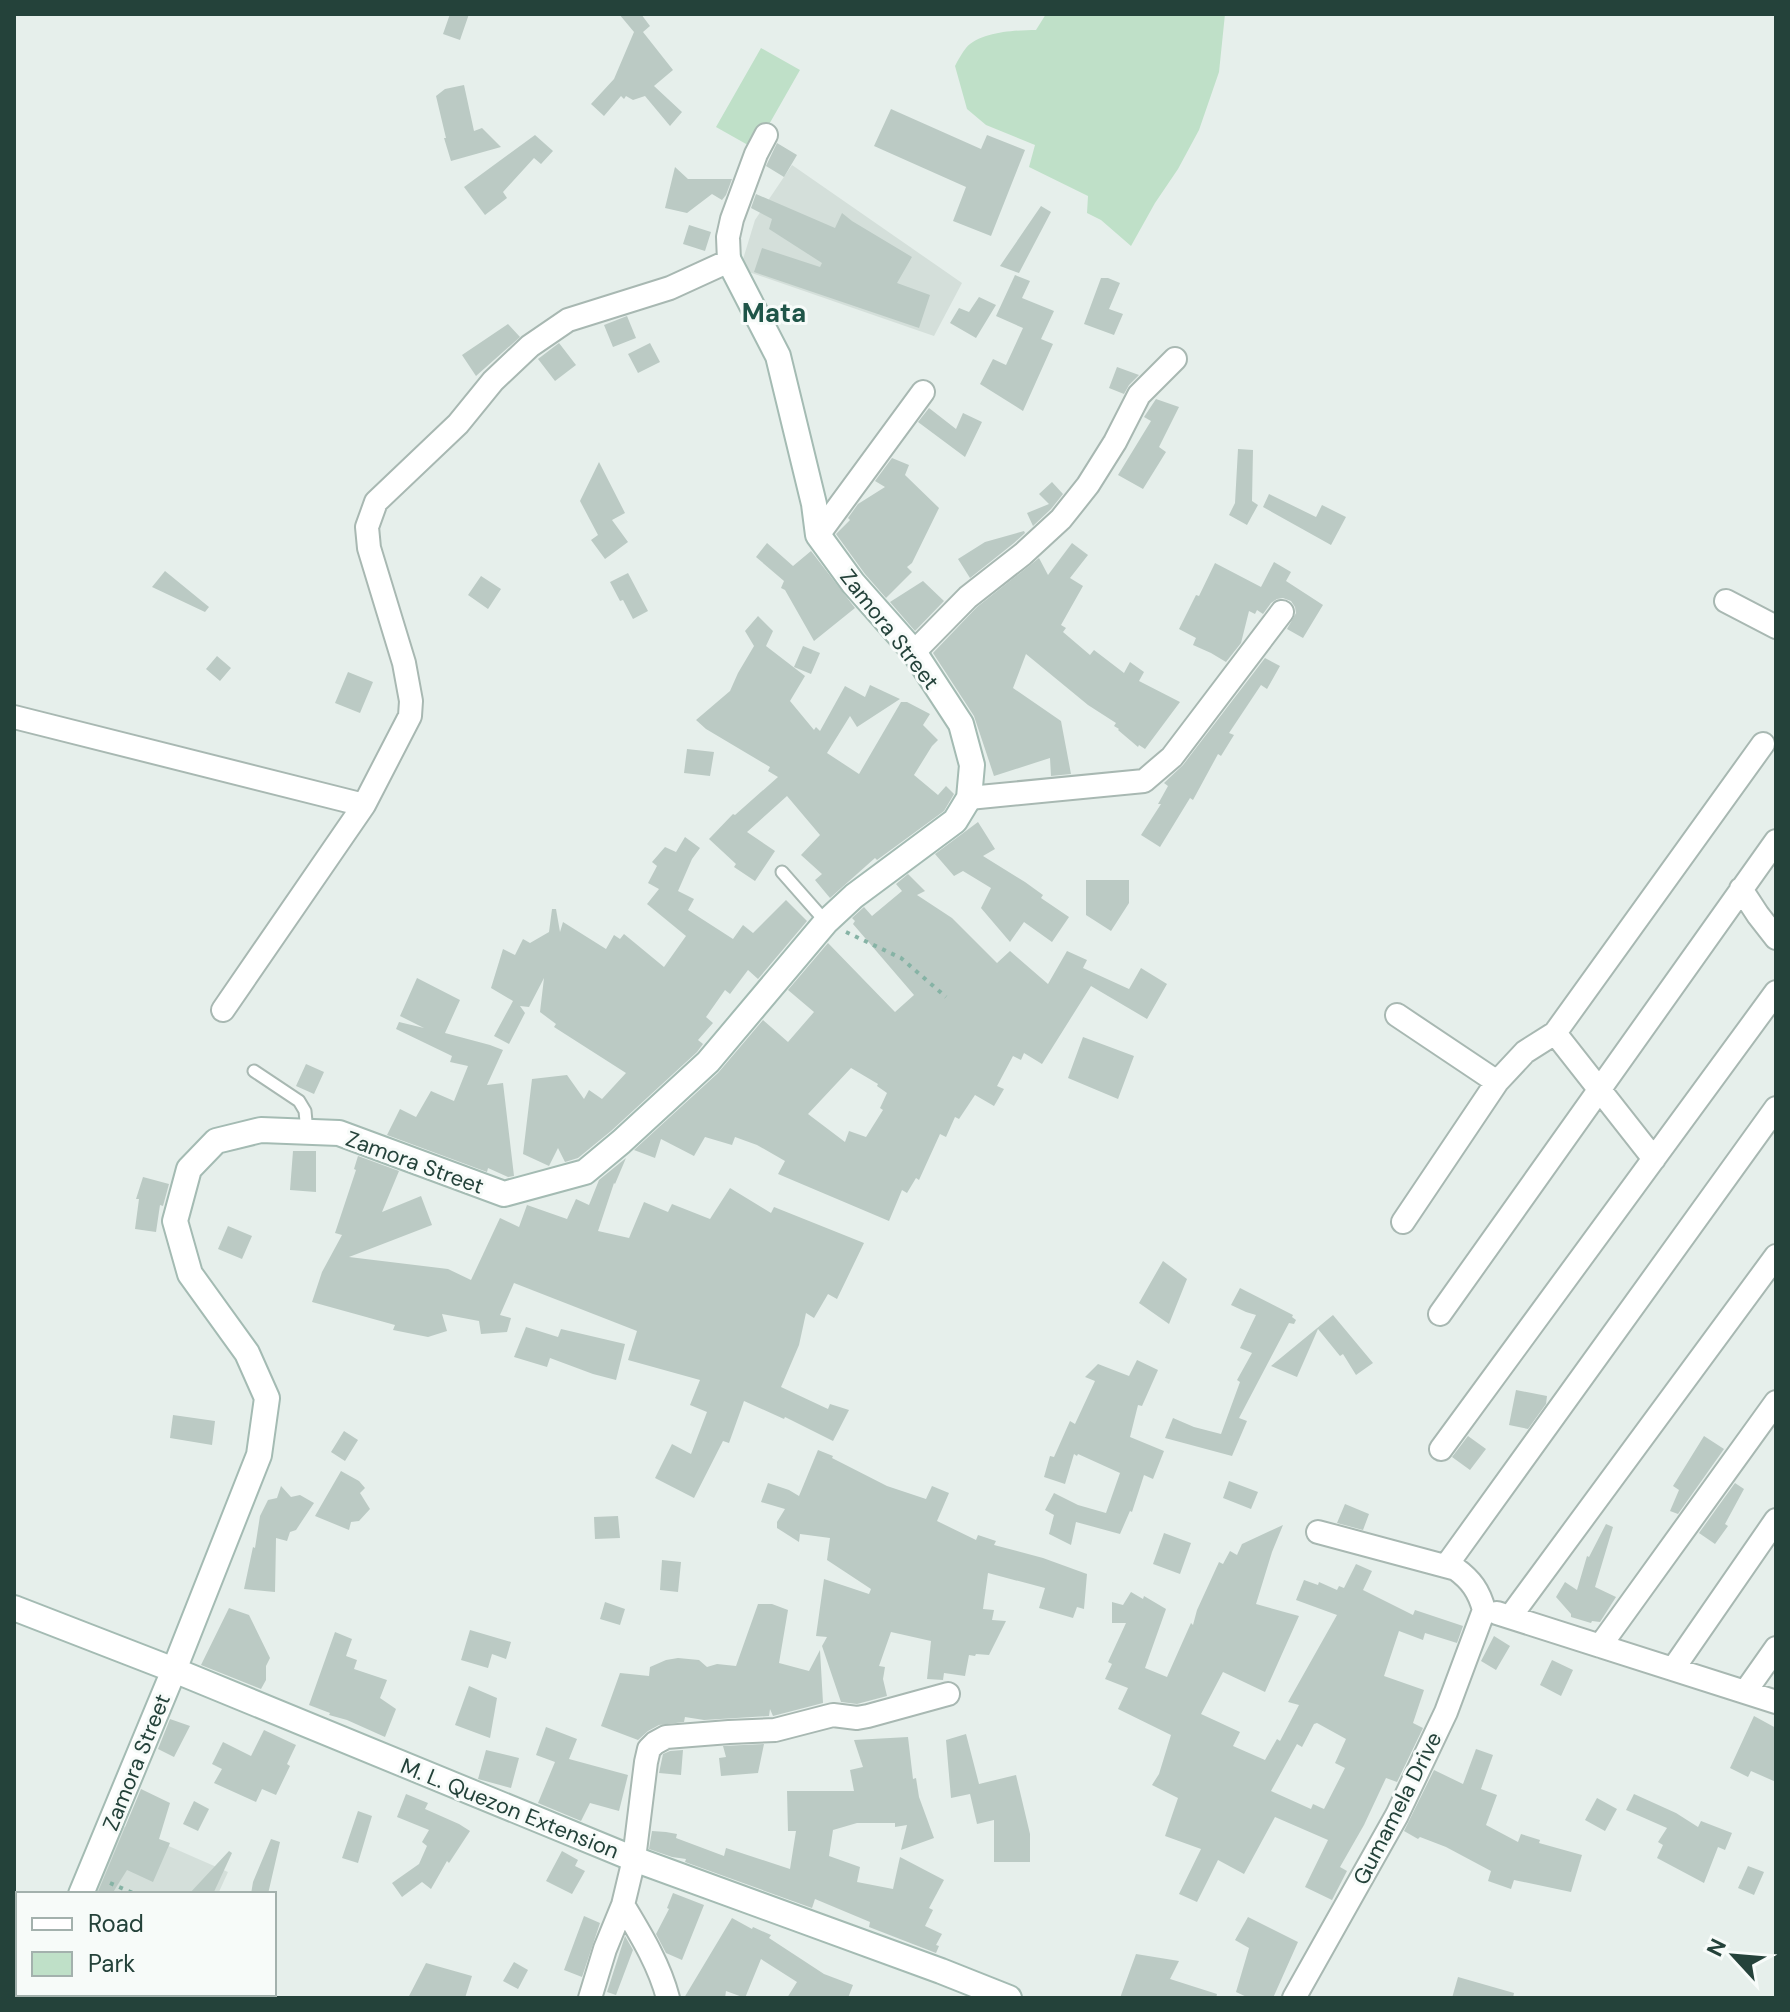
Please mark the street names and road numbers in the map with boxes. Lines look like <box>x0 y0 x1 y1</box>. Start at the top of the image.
street label: Zamora Street <box>834 563 946 695</box>
street label: Zamora Street <box>342 1124 488 1201</box>
street label: Zamora Street <box>96 1690 177 1835</box>
street label: Gumamela Drive <box>1346 1727 1448 1890</box>
street label: M. L. Quezon Extension <box>396 1751 623 1866</box>

